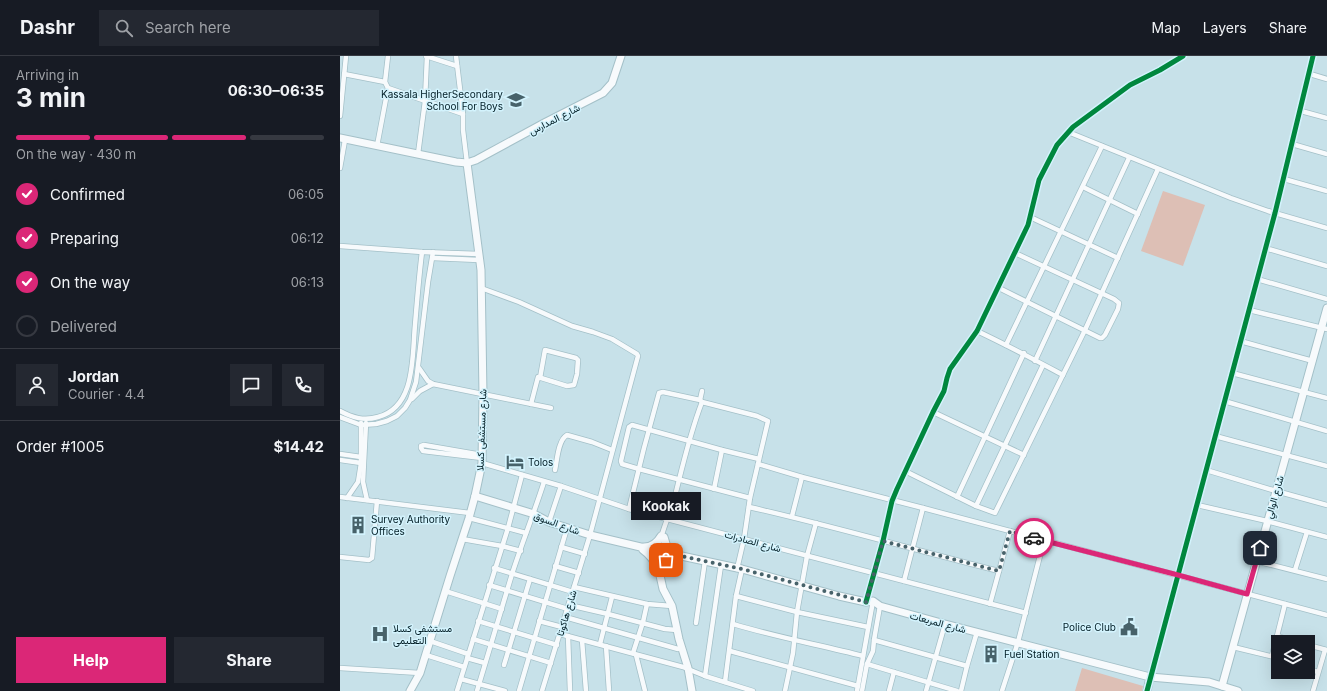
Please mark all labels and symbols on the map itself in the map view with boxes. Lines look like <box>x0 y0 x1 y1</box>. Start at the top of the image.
place label: Kassala HigherSecondary School For Boys <box>381 88 503 112</box>
school or university icon: Kassala HigherSecondary School For Boys <box>506 90 526 110</box>
street label: شارع المدارس <box>526 101 582 138</box>
street label: شارع مستشفى كسلا <box>474 389 489 471</box>
hotel icon: Tolos <box>505 452 525 472</box>
place label: Tolos <box>528 456 553 468</box>
street label: شارع الوالي <box>1262 474 1289 521</box>
callout: Kookak <box>631 492 701 520</box>
street label: شارع السوق <box>532 509 582 538</box>
place label: Survey Authority Offices <box>371 513 451 537</box>
building icon: Survey Authority Offices <box>348 515 368 535</box>
courier <box>1014 518 1054 558</box>
street label: شارع الصادرات <box>723 528 783 555</box>
pin <box>1243 531 1277 565</box>
pin <box>649 543 683 577</box>
street label: شارع هاكوتا <box>553 589 580 638</box>
street label: شارع المربعات <box>908 609 967 636</box>
public building icon: Police Club <box>1119 617 1139 637</box>
place label: Police Club <box>1063 621 1116 633</box>
place label: مستشفى كسلا التعليمى <box>393 622 452 647</box>
hospital icon: مستشفى كسلا التعليمى <box>370 624 390 644</box>
building icon: Fuel Station <box>981 644 1001 664</box>
place label: Fuel Station <box>1004 648 1060 660</box>

